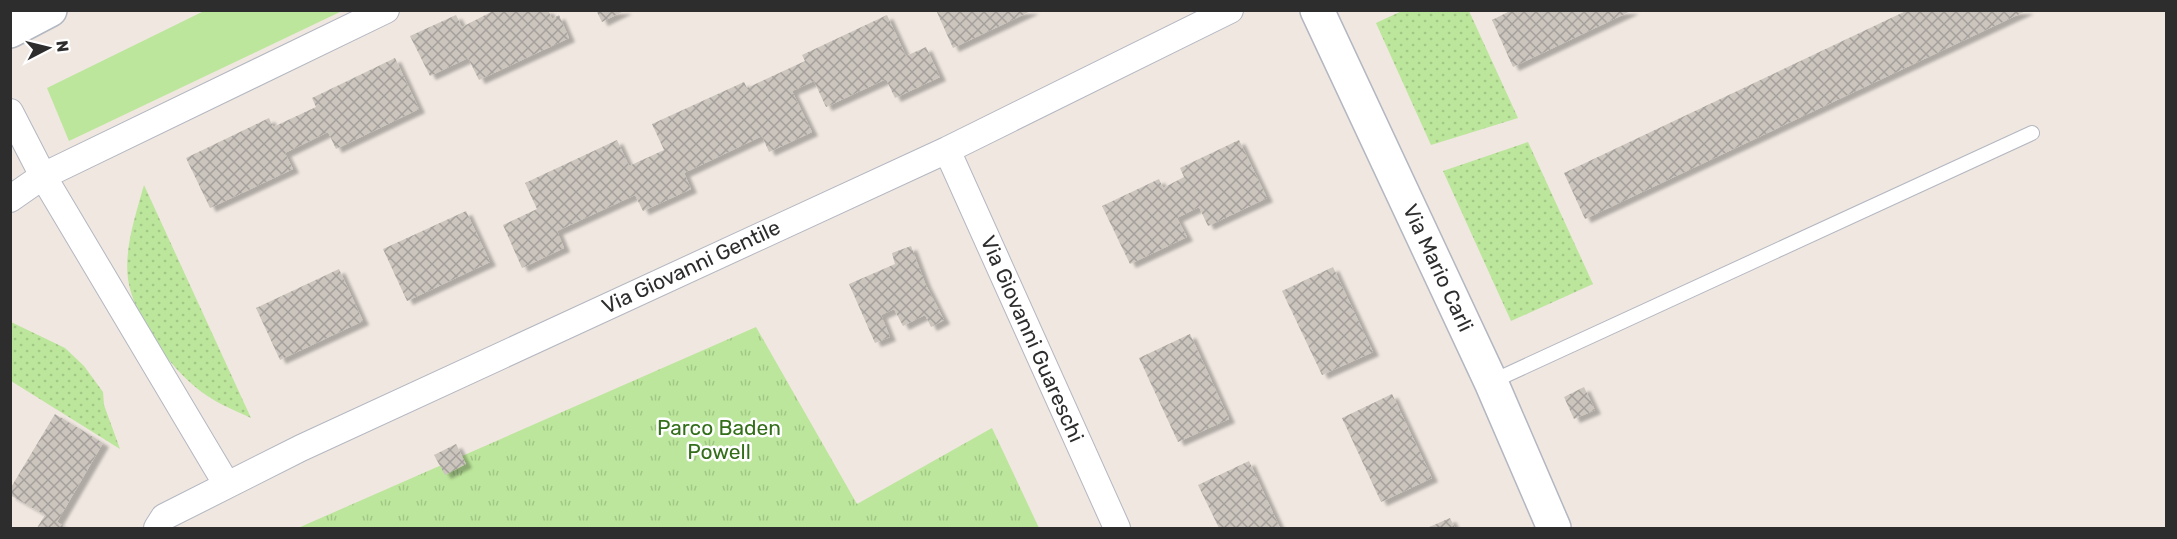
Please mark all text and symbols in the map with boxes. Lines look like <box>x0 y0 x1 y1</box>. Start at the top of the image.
north arrow <box>18 18 78 78</box>
text: N <box>52 39 73 53</box>
street label: Via Mario Carli <box>1398 200 1479 336</box>
street label: Via Giovanni Gentile <box>598 214 784 319</box>
street label: Via Giovanni Guareschi <box>976 232 1089 446</box>
park label: Parco Baden Powell <box>657 415 781 464</box>

